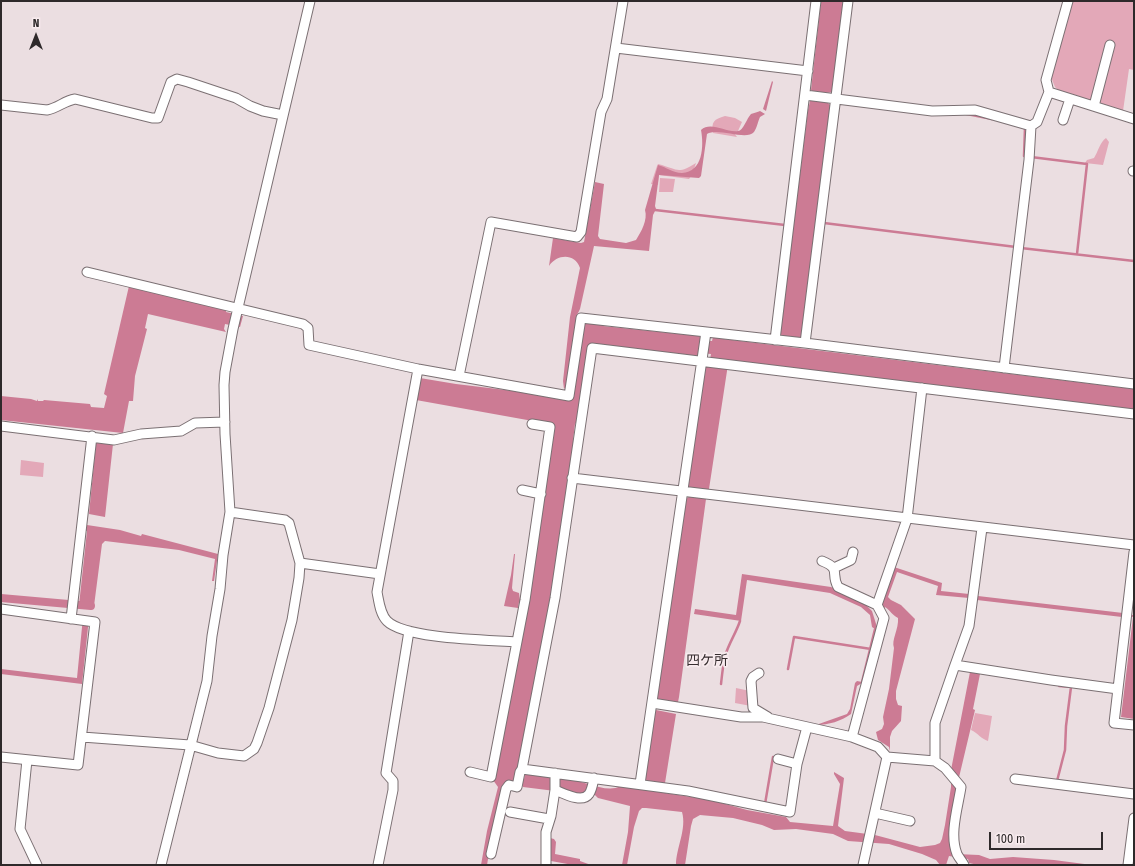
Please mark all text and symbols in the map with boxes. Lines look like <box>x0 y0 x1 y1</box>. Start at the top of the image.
north arrow <box>16 16 56 56</box>
text: N <box>33 17 39 30</box>
district label: 四ケ所 <box>686 653 728 669</box>
scale bar <box>991 824 1105 850</box>
text: 100 m <box>996 832 1025 846</box>

